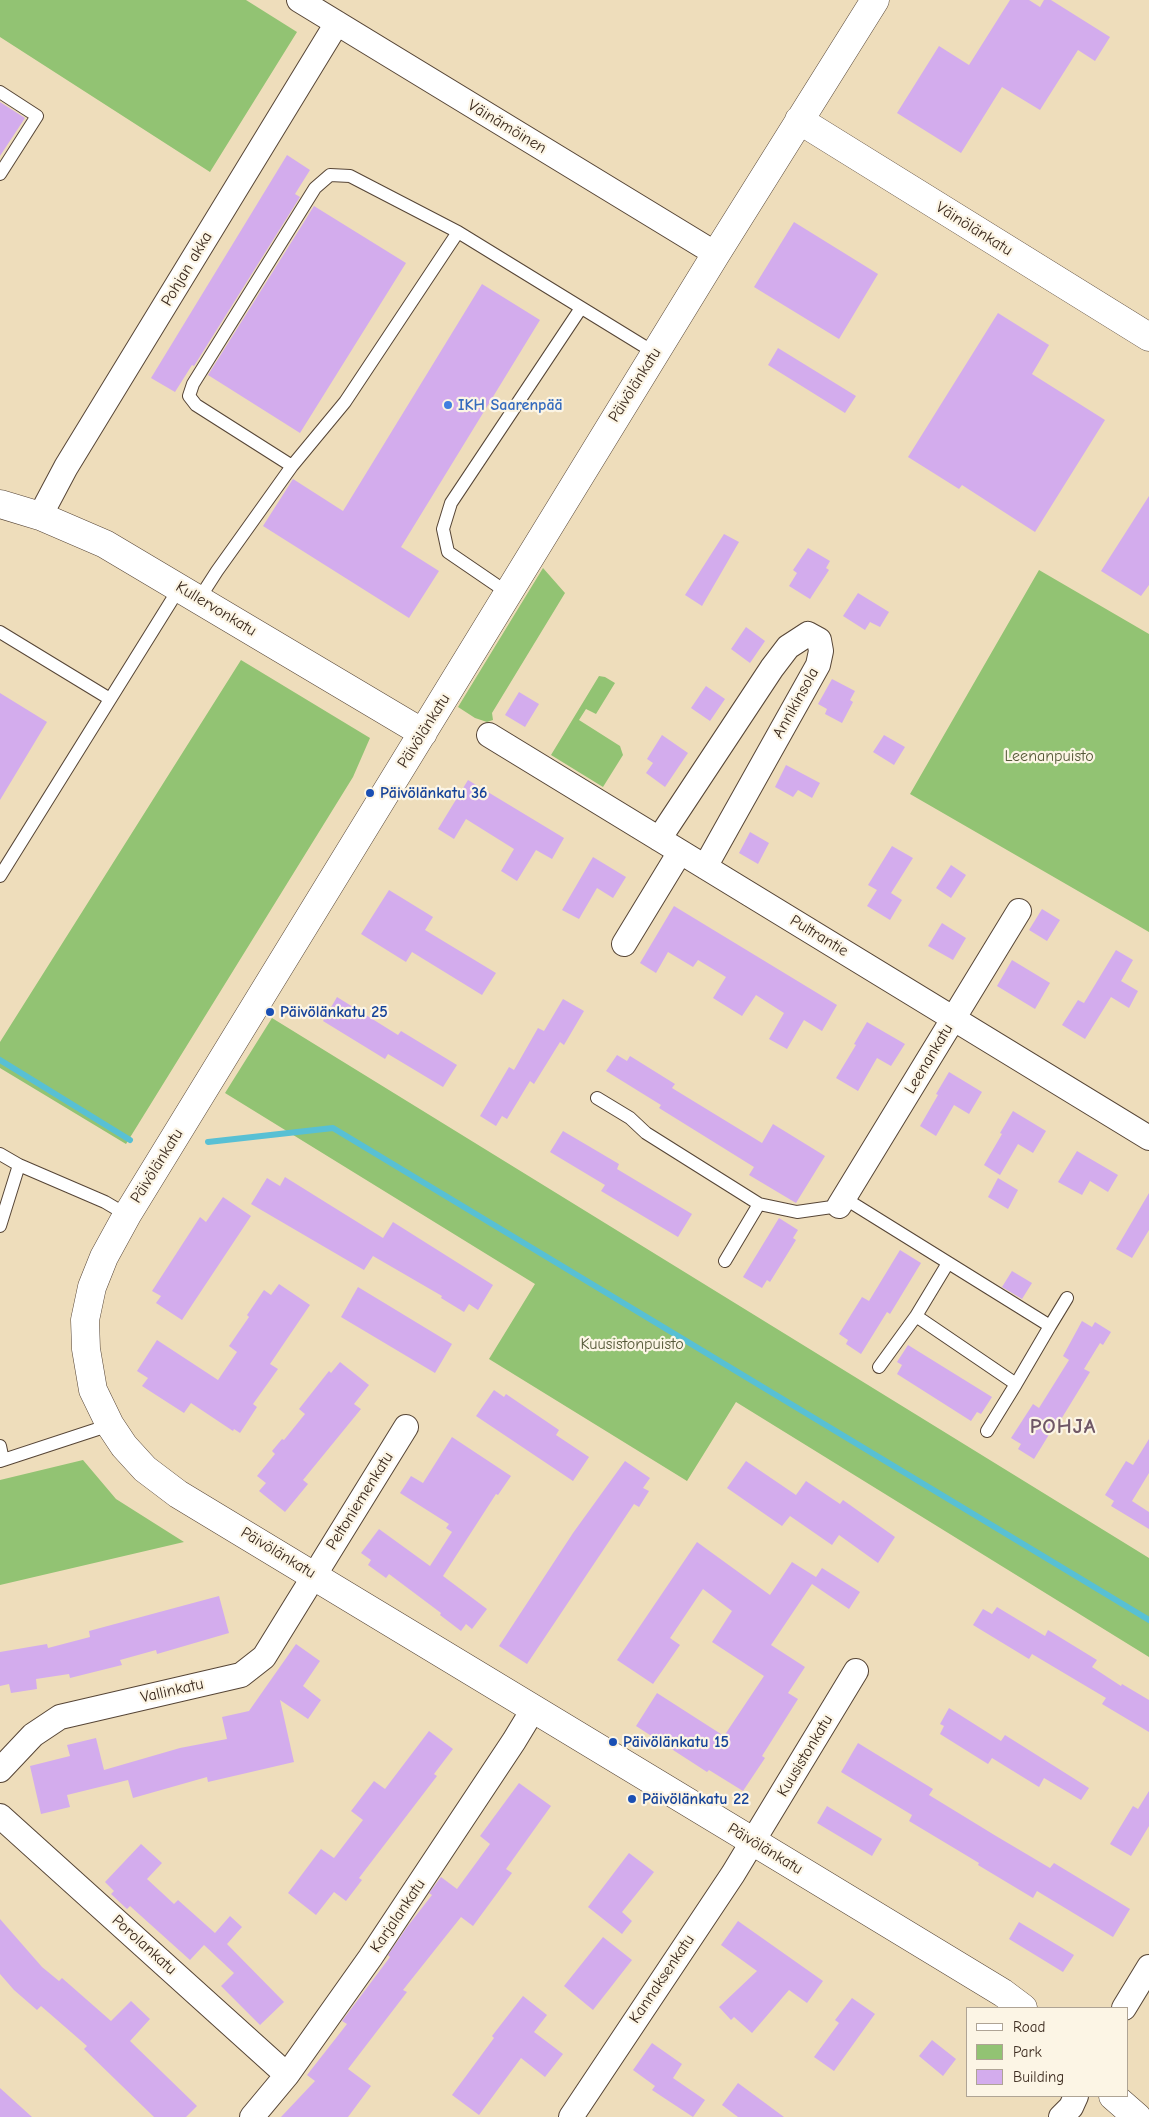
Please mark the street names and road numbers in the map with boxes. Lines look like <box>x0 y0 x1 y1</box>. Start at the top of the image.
street label: Väinämöinen <box>464 96 550 158</box>
street label: Väinölänkatu <box>932 198 1016 260</box>
street label: Pohjan akka <box>157 228 217 310</box>
street label: Päivölänkatu <box>605 344 665 426</box>
street label: Kullervonkatu <box>172 577 260 641</box>
street label: Annikinsola <box>769 664 823 742</box>
street label: Päivölänkatu <box>394 690 454 772</box>
street label: Pultrantie <box>786 911 852 961</box>
street label: Leenankatu <box>901 1021 957 1097</box>
street label: Päivölänkatu <box>127 1125 187 1207</box>
street label: Peltoniemenkatu <box>322 1449 398 1553</box>
street label: Päivölänkatu <box>237 1523 319 1583</box>
street label: Vallinkatu <box>139 1674 205 1708</box>
street label: Kuusistonkatu <box>773 1712 837 1800</box>
street label: Päivölänkatu <box>724 1819 806 1879</box>
street label: Karjalankatu <box>366 1876 430 1956</box>
street label: Porolankatu <box>108 1911 180 1979</box>
street label: Kannaksenkatu <box>625 1931 699 2027</box>

